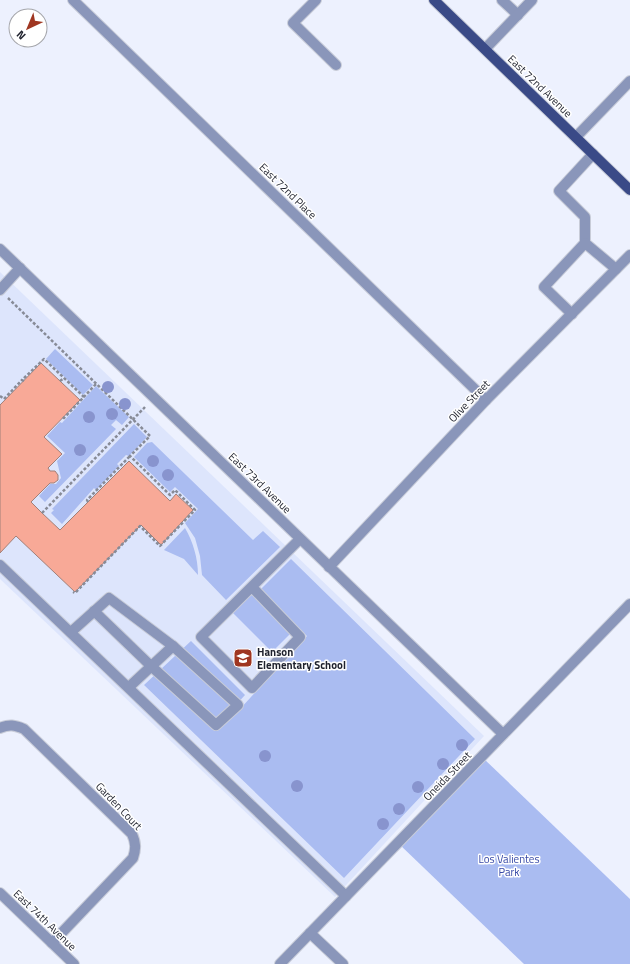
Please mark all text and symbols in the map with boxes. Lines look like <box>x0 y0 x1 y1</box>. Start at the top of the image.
north arrow <box>8 8 48 48</box>
text: N <box>13 27 29 44</box>
street label: East 72nd Avenue <box>504 51 576 121</box>
street label: East 72nd Place <box>256 159 321 223</box>
street label: Olive Street <box>445 376 494 426</box>
street label: East 73rd Avenue <box>225 449 295 517</box>
place label: Hanson Elementary School <box>257 644 346 673</box>
school or university icon: Hanson Elementary School <box>232 647 254 669</box>
street label: Oneida Street <box>419 748 475 804</box>
street label: Garden Court <box>92 779 146 834</box>
park label: Los Valientes Park <box>478 851 540 880</box>
street label: East 74th Avenue <box>10 886 80 955</box>

